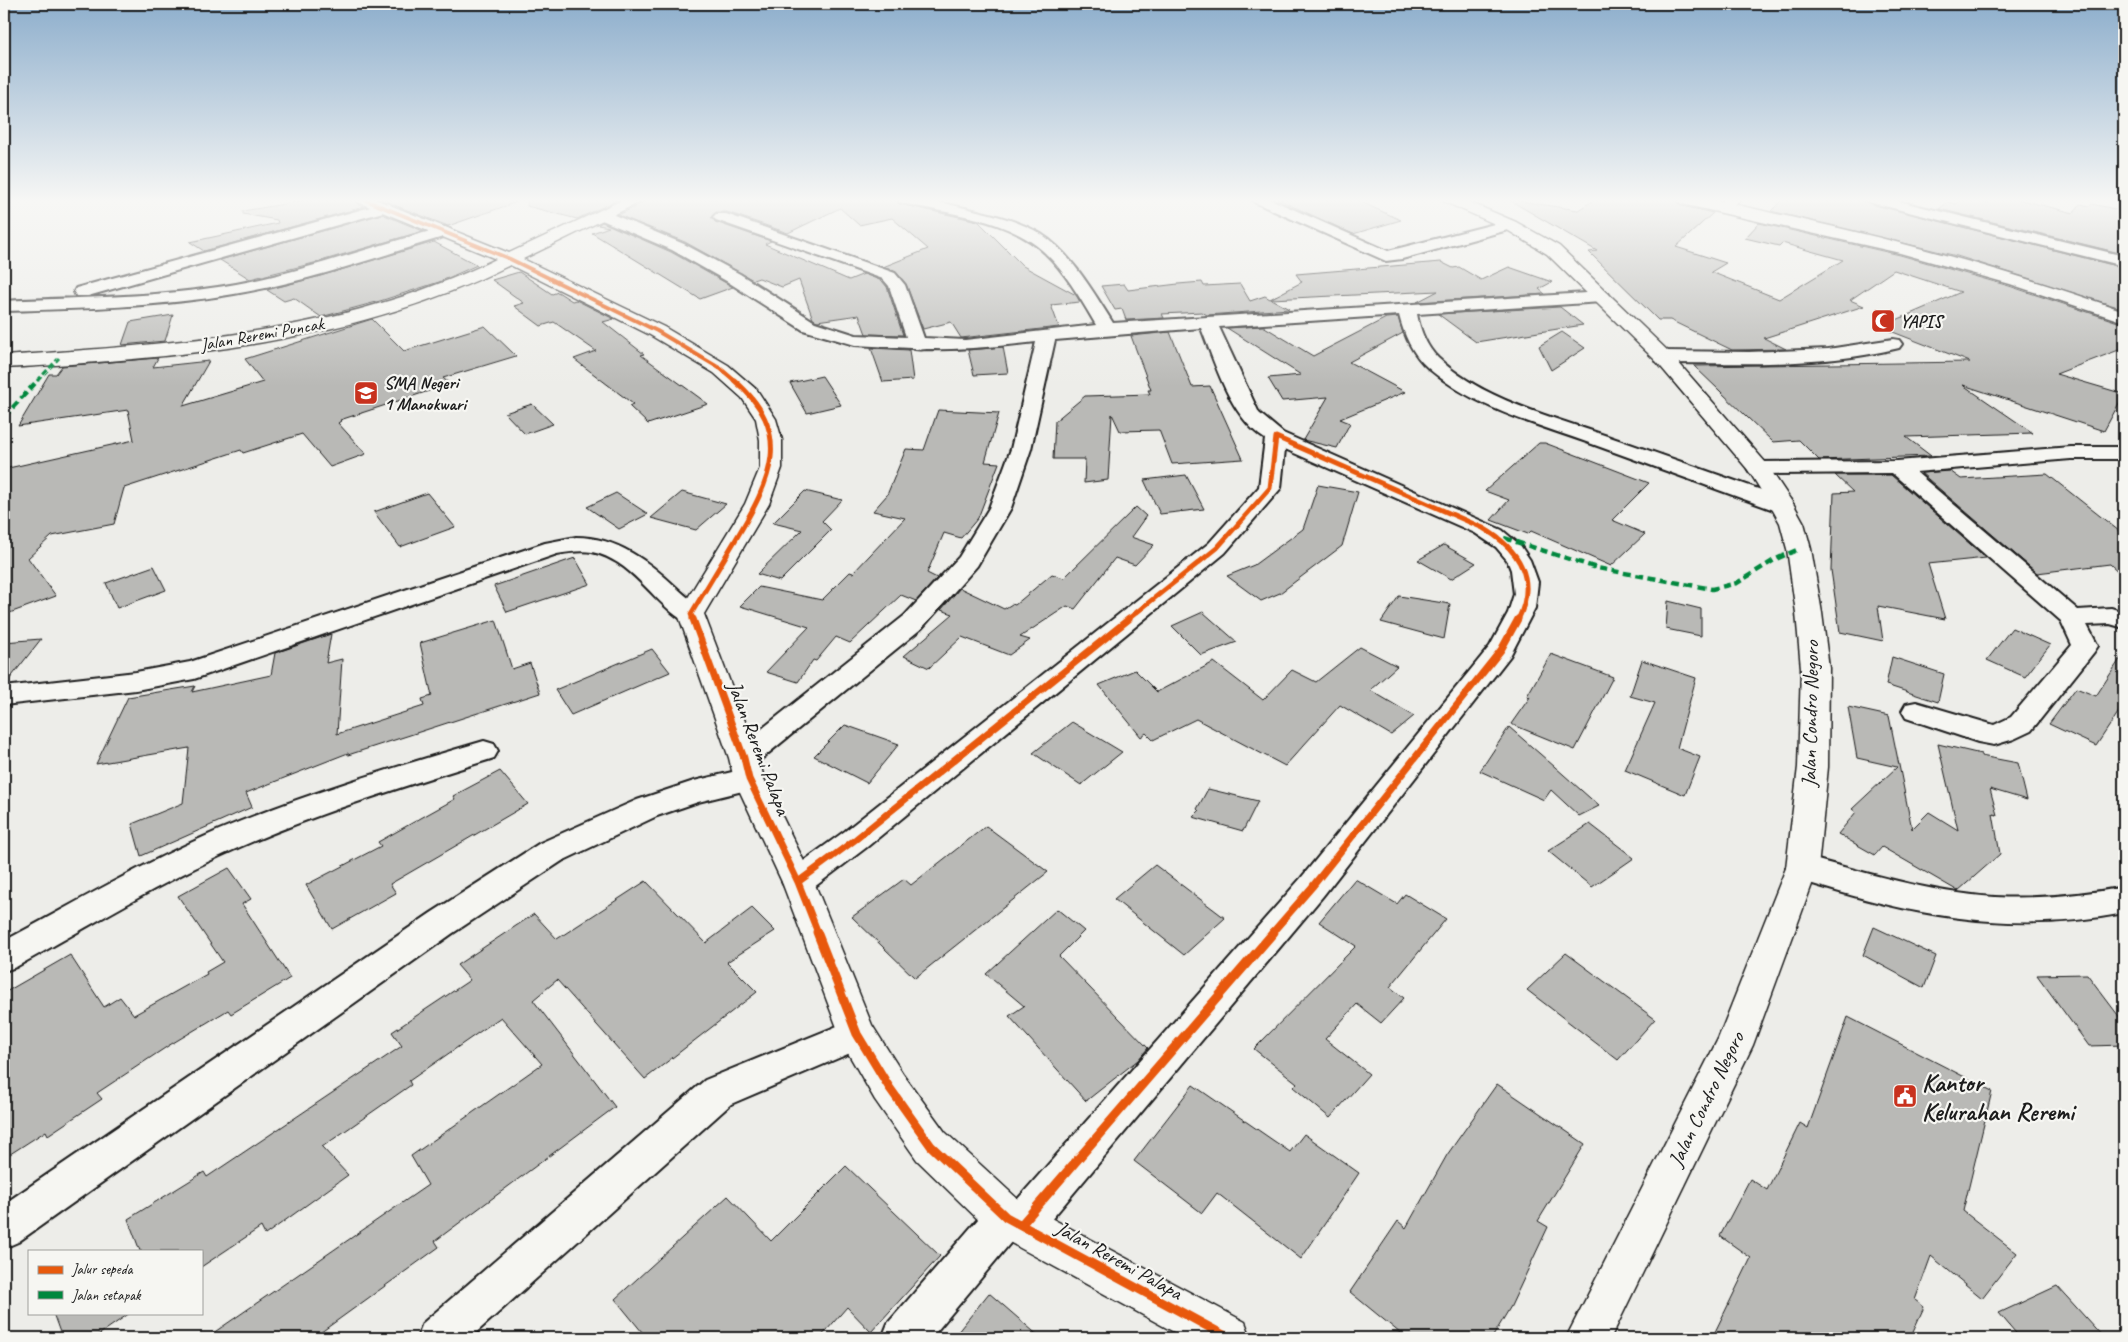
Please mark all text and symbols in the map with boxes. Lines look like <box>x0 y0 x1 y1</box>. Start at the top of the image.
mosque icon: YAPIS <box>1870 308 1896 334</box>
place label: YAPIS <box>1900 310 1945 332</box>
street label: Jalan Reremi Puncak <box>198 312 327 356</box>
place label: SMA Negeri 1 Manokwari <box>384 372 469 415</box>
school or university icon: SMA Negeri 1 Manokwari <box>353 380 379 406</box>
street label: Jalan Condro Negoro <box>1796 639 1824 788</box>
street label: Jalan Reremi Palapa <box>721 677 797 820</box>
street label: Jalan Condro Negoro <box>1662 1026 1750 1171</box>
place label: Kantor Kelurahan Reremi <box>1922 1067 2077 1128</box>
public building icon: Kantor Kelurahan Reremi <box>1892 1083 1918 1109</box>
street label: Jalan Reremi Palapa <box>1050 1214 1188 1306</box>
legend <box>28 1250 202 1314</box>
text: Jalur sepeda <box>71 1260 134 1279</box>
text: Jalan setapak <box>71 1286 142 1305</box>

